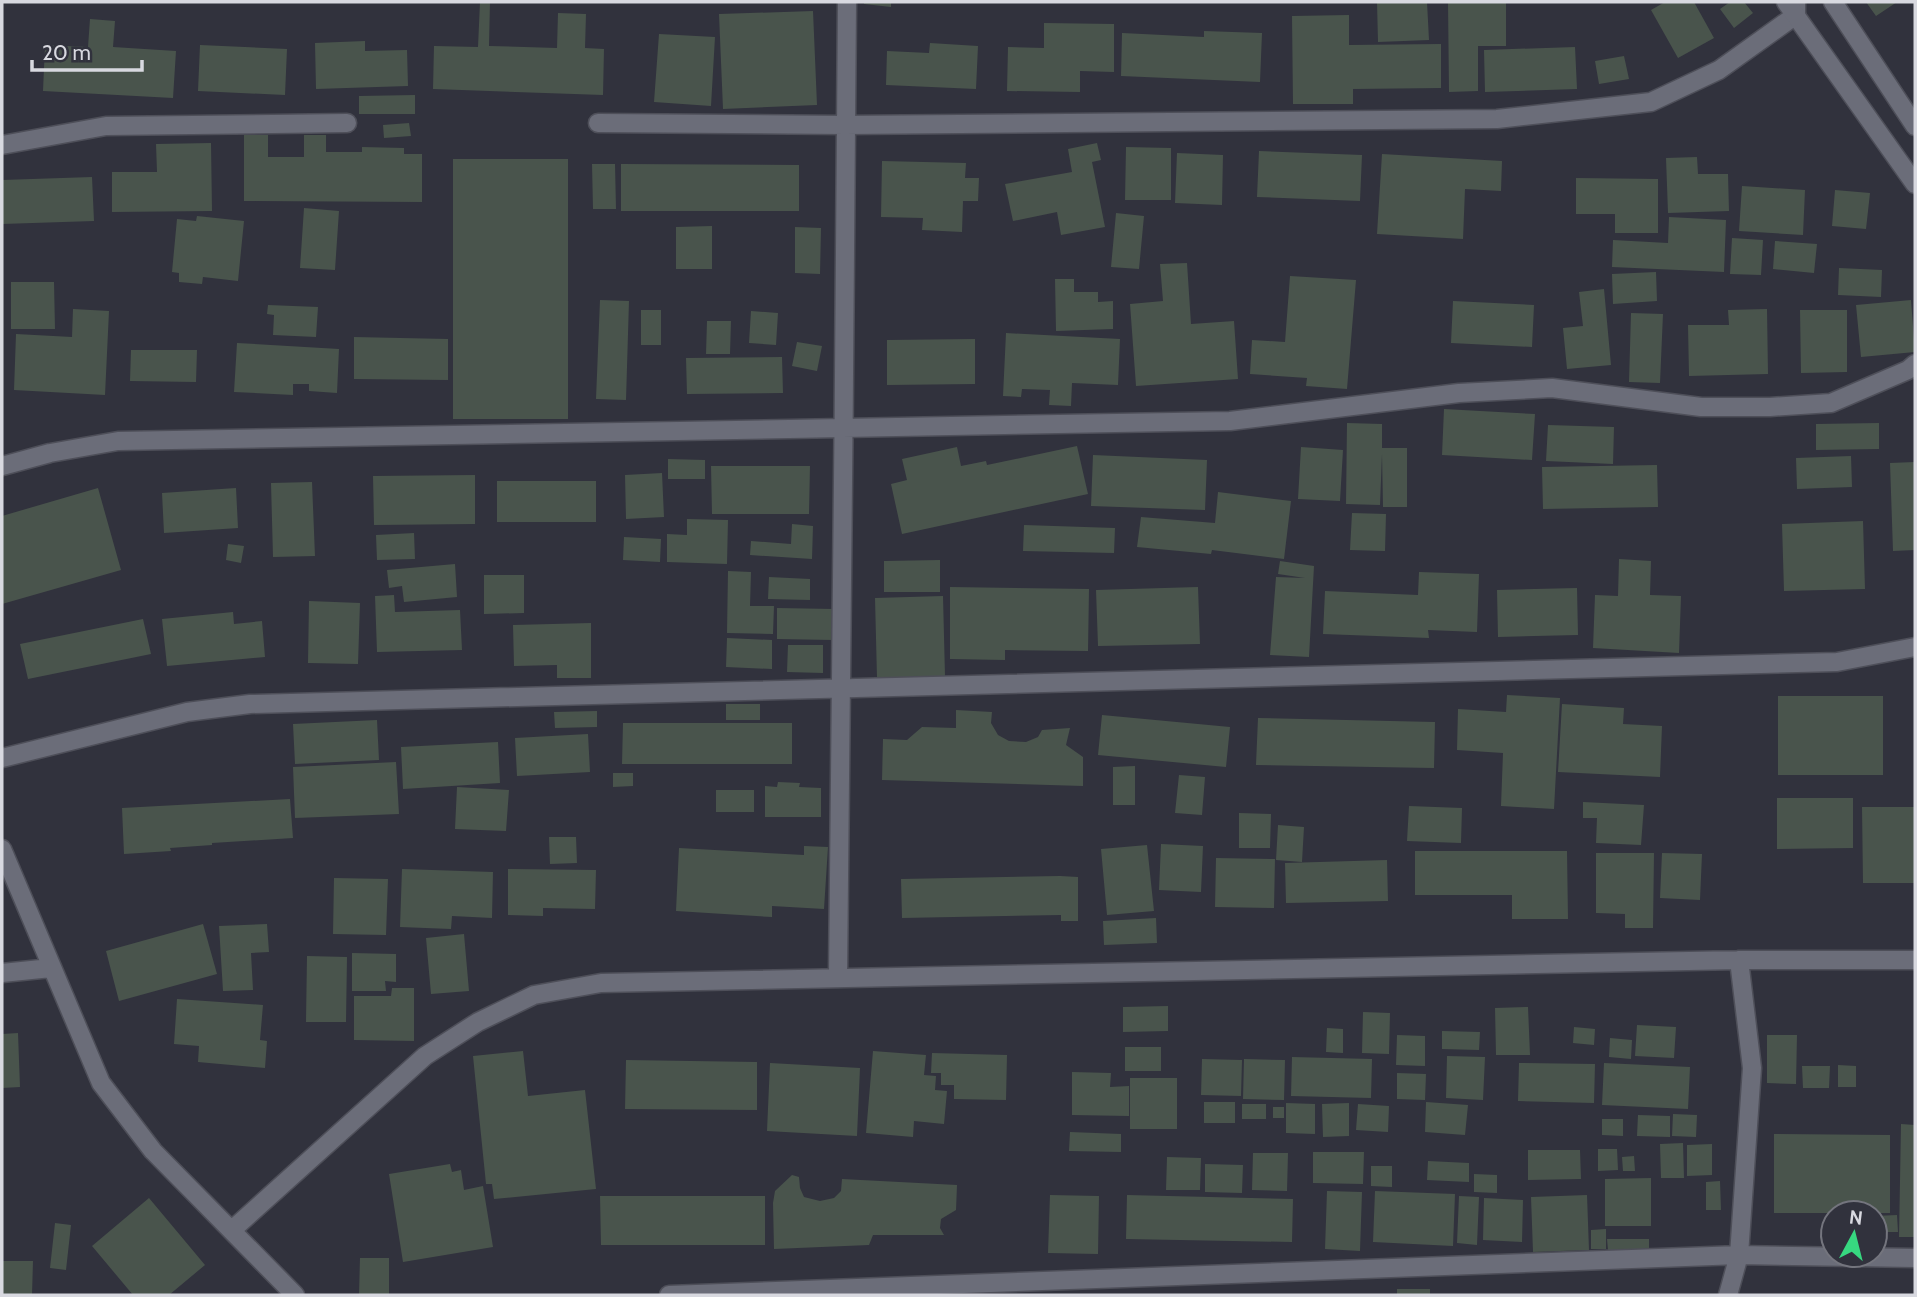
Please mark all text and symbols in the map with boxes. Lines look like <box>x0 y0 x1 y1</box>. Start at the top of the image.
scale bar <box>32 28 142 72</box>
text: 20 m <box>42 40 91 65</box>
north arrow <box>1819 1199 1889 1269</box>
text: N <box>1848 1205 1864 1230</box>

